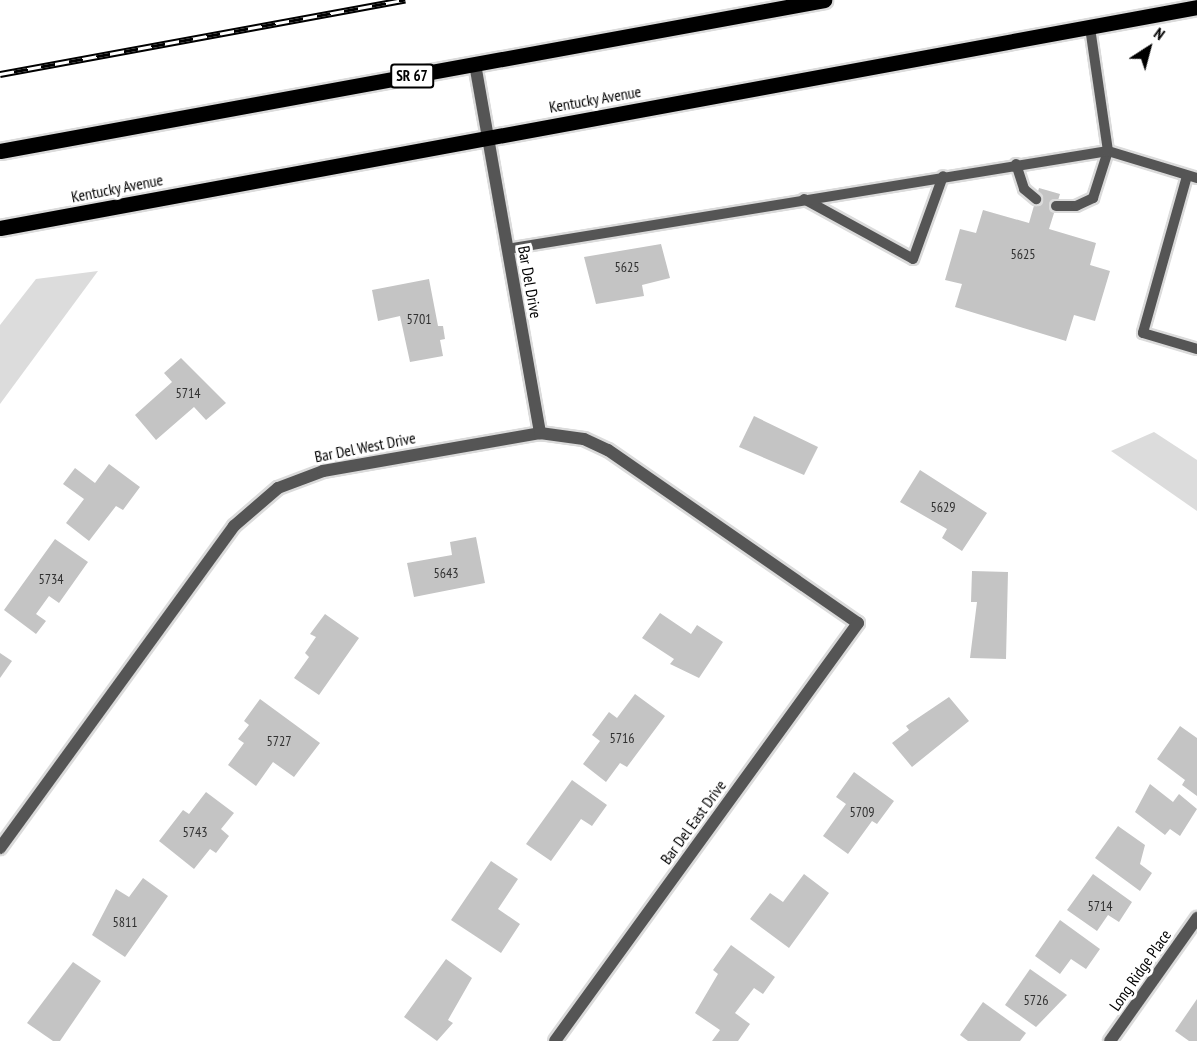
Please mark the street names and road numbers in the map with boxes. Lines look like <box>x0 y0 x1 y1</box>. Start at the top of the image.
road number: SR 67 <box>390 64 434 88</box>
street label: Kentucky Avenue <box>547 81 643 117</box>
street label: Kentucky Avenue <box>69 170 165 206</box>
street label: Bar Del Drive <box>514 244 546 320</box>
street label: Bar Del West Drive <box>313 428 417 466</box>
street label: Bar Del East Drive <box>656 776 730 868</box>
street label: Long Ridge Place <box>1105 926 1175 1014</box>

